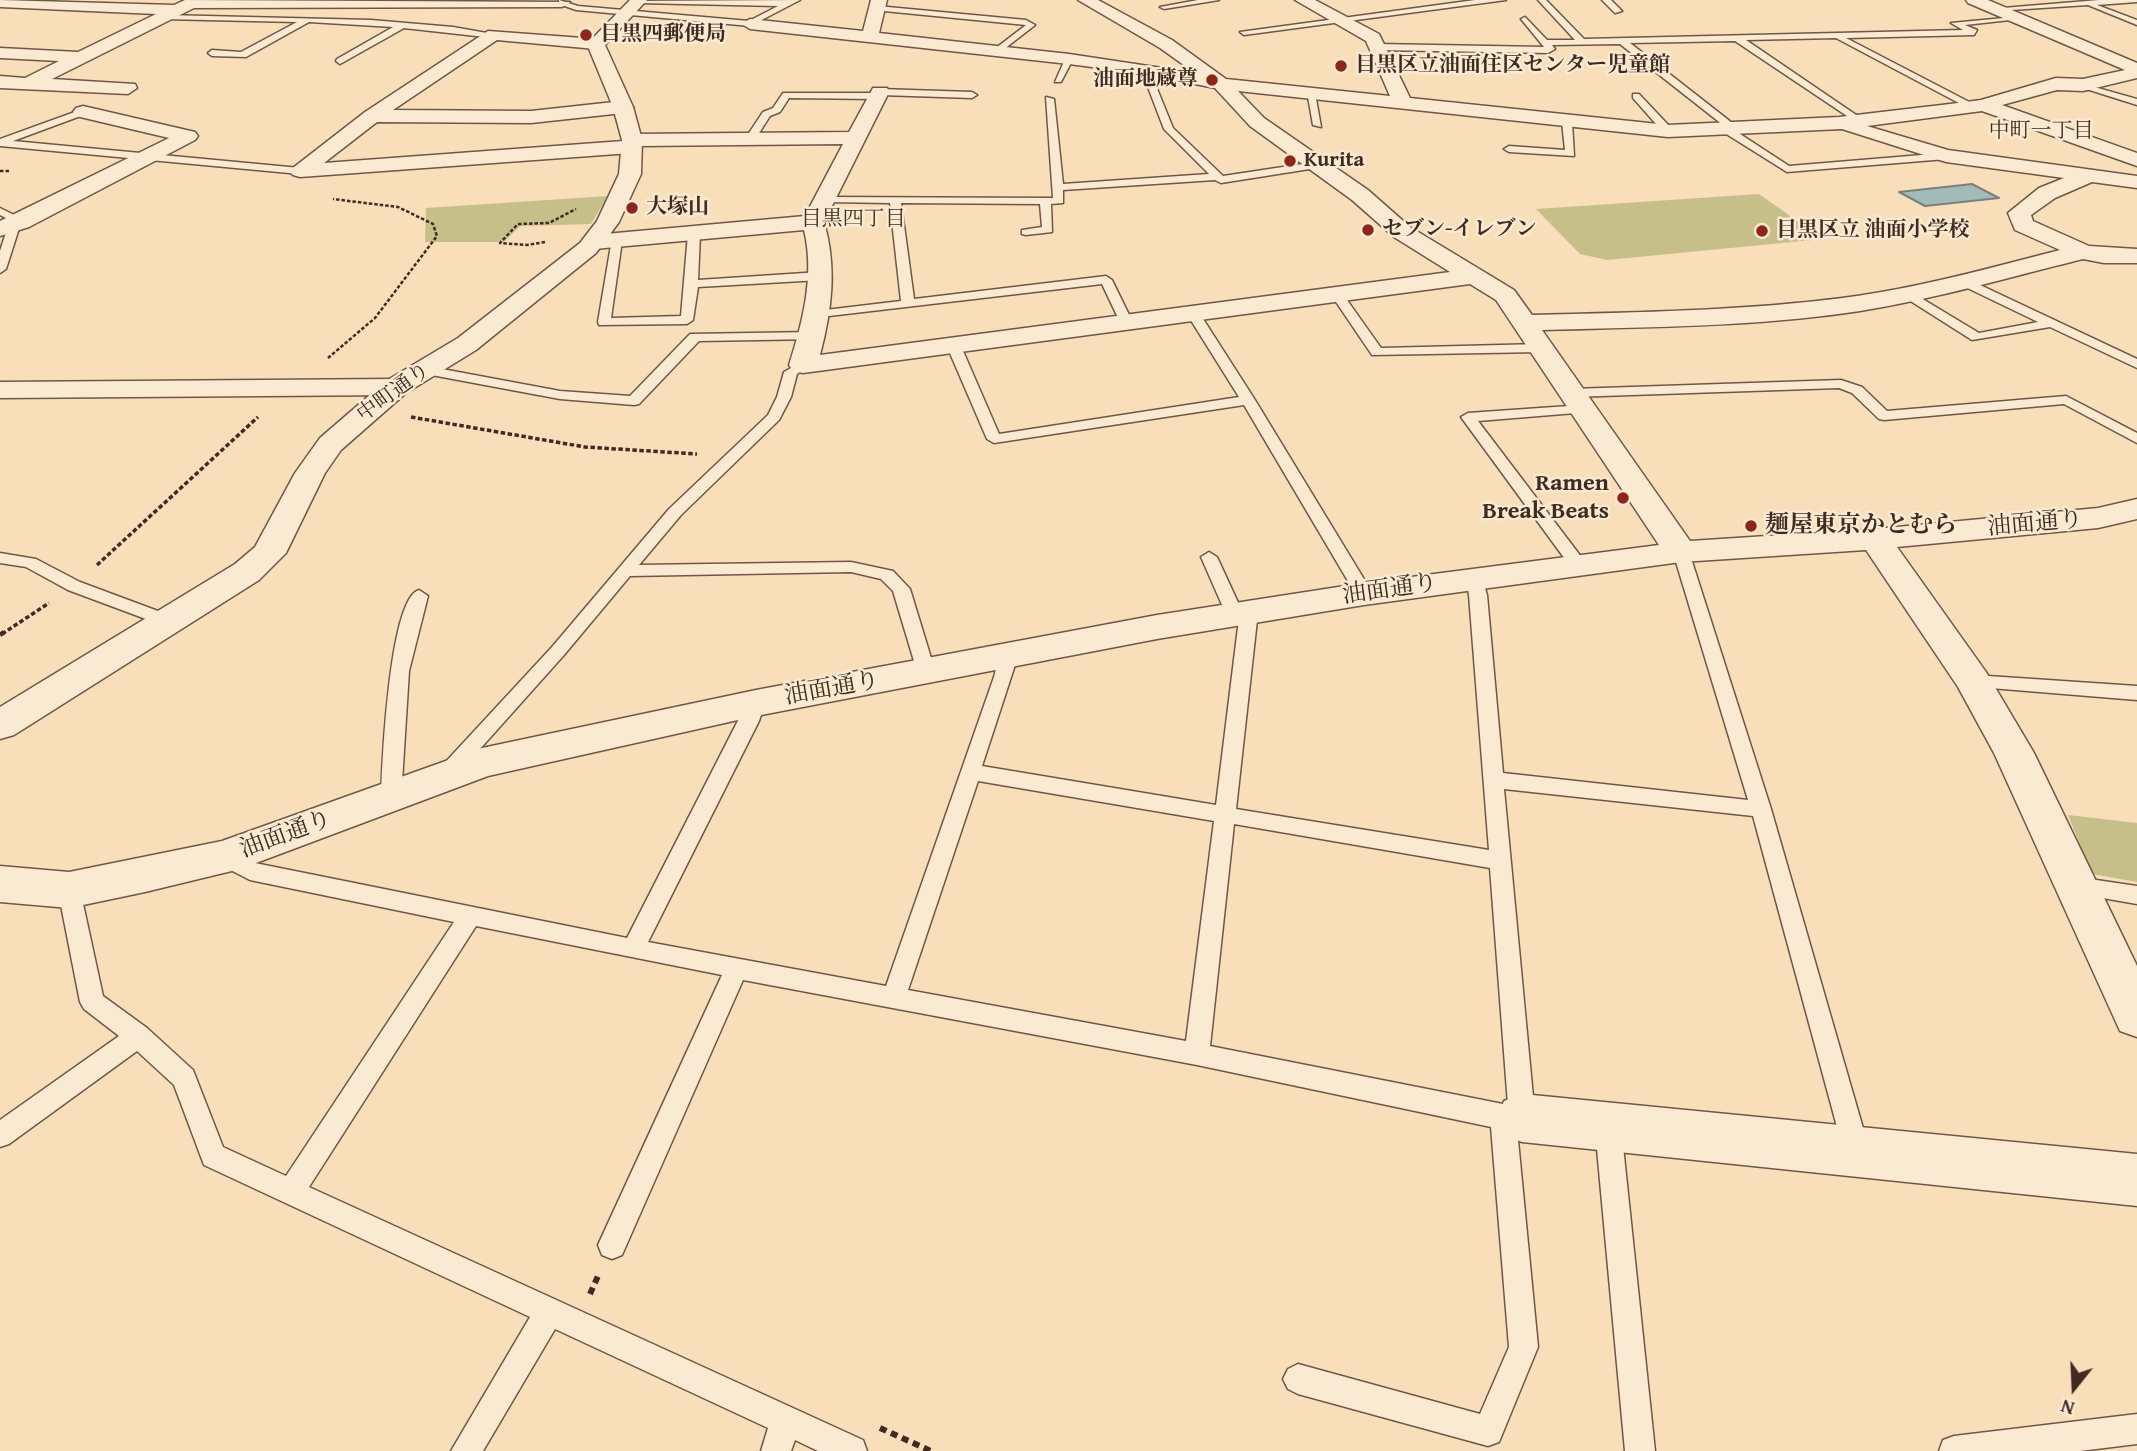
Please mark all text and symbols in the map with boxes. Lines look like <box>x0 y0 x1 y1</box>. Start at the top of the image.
place label: 目黒四郵便局 <box>600 22 726 48</box>
marker: 目黒四郵便局 <box>578 27 594 43</box>
place label: 目黒区立油面住区センター児童館 <box>1355 53 1670 79</box>
marker: 目黒区立油面住区センター児童館 <box>1333 58 1349 74</box>
place label: 油面地蔵尊 <box>1093 67 1198 93</box>
marker: 油面地蔵尊 <box>1204 72 1220 88</box>
district label: 中町一丁目 <box>1989 119 2093 145</box>
place label: Kurita <box>1304 148 1364 174</box>
marker: Kurita <box>1282 153 1298 169</box>
place label: 大塚山 <box>646 195 709 221</box>
marker: 大塚山 <box>624 200 640 216</box>
district label: 目黒四丁目 <box>801 207 905 233</box>
place label: セブン-イレブン <box>1382 217 1537 243</box>
place label: 目黒区立 油面小学校 <box>1776 218 1970 244</box>
marker: セブン-イレブン <box>1360 222 1376 238</box>
marker: 目黒区立 油面小学校 <box>1754 223 1770 239</box>
street label: 中町通り <box>353 358 435 428</box>
place label: Ramen Break Beats <box>1482 470 1609 526</box>
marker: Ramen Break Beats <box>1615 490 1631 506</box>
street label: 油面通り <box>1986 505 2084 543</box>
place label: 麺屋東京かとむら <box>1765 512 1957 540</box>
marker: 麺屋東京かとむら <box>1743 518 1759 534</box>
street label: 油面通り <box>1340 569 1440 611</box>
street label: 油面通り <box>782 666 882 712</box>
street label: 油面通り <box>236 805 336 865</box>
north arrow <box>2039 1353 2109 1423</box>
text: N <box>2057 1393 2078 1423</box>

